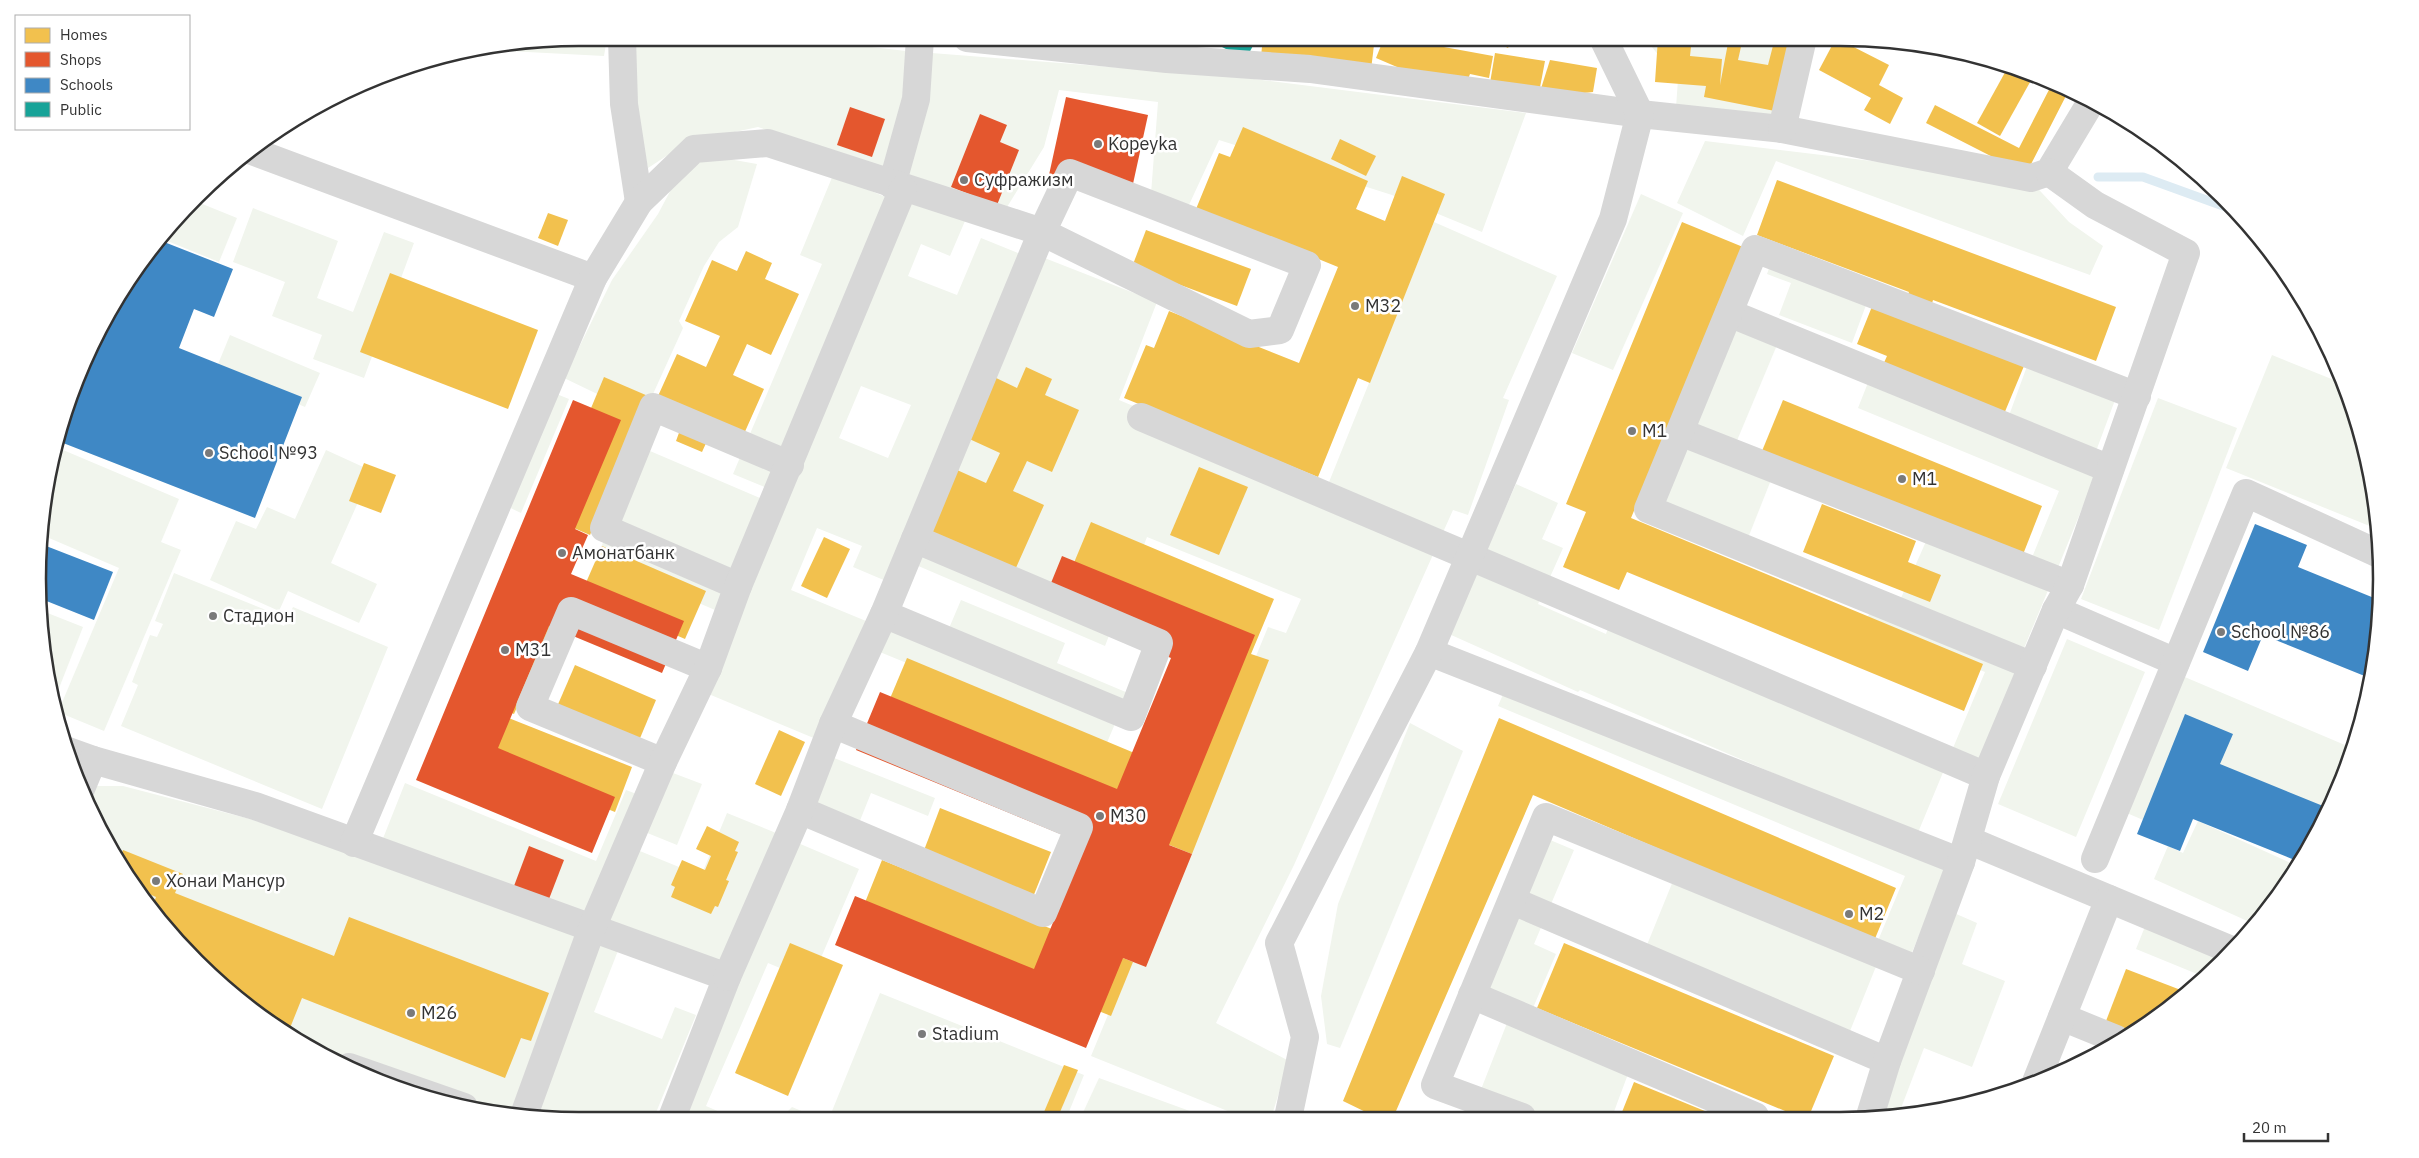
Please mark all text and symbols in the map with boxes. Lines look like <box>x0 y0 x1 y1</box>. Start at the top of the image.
legend <box>15 15 190 130</box>
text: Homes <box>60 25 108 44</box>
text: Shops <box>60 50 102 69</box>
text: Schools <box>60 75 113 94</box>
text: Public <box>60 100 102 119</box>
place label: Kopeyka <box>1108 132 1178 155</box>
marker: Kopeyka <box>1092 138 1104 150</box>
place label: Суфражизм <box>974 168 1074 191</box>
marker: Суфражизм <box>958 174 970 186</box>
place label: М32 <box>1365 294 1401 317</box>
marker: М32 <box>1349 300 1361 312</box>
place label: M1 <box>1642 419 1667 442</box>
marker: M1 <box>1626 425 1638 437</box>
place label: School №93 <box>219 441 318 464</box>
marker: School №93 <box>203 447 215 459</box>
place label: М1 <box>1912 467 1937 490</box>
marker: М1 <box>1896 473 1908 485</box>
place label: Амонатбанк <box>572 541 675 564</box>
marker: Амонатбанк <box>556 547 568 559</box>
place label: Стадион <box>223 604 294 627</box>
marker: Стадион <box>207 610 219 622</box>
place label: School №86 <box>2231 620 2330 643</box>
marker: School №86 <box>2215 626 2227 638</box>
place label: М31 <box>515 638 551 661</box>
marker: М31 <box>499 644 511 656</box>
place label: М30 <box>1110 804 1146 827</box>
marker: М30 <box>1094 810 1106 822</box>
place label: Хонаи Мансур <box>166 869 285 892</box>
marker: Хонаи Мансур <box>150 875 162 887</box>
place label: М2 <box>1859 902 1884 925</box>
marker: М2 <box>1843 908 1855 920</box>
place label: М26 <box>421 1001 457 1024</box>
marker: М26 <box>405 1007 417 1019</box>
place label: Stadium <box>932 1022 999 1045</box>
marker: Stadium <box>916 1028 928 1040</box>
scale bar <box>2244 1110 2328 1142</box>
text: 20 m <box>2252 1118 2287 1137</box>

